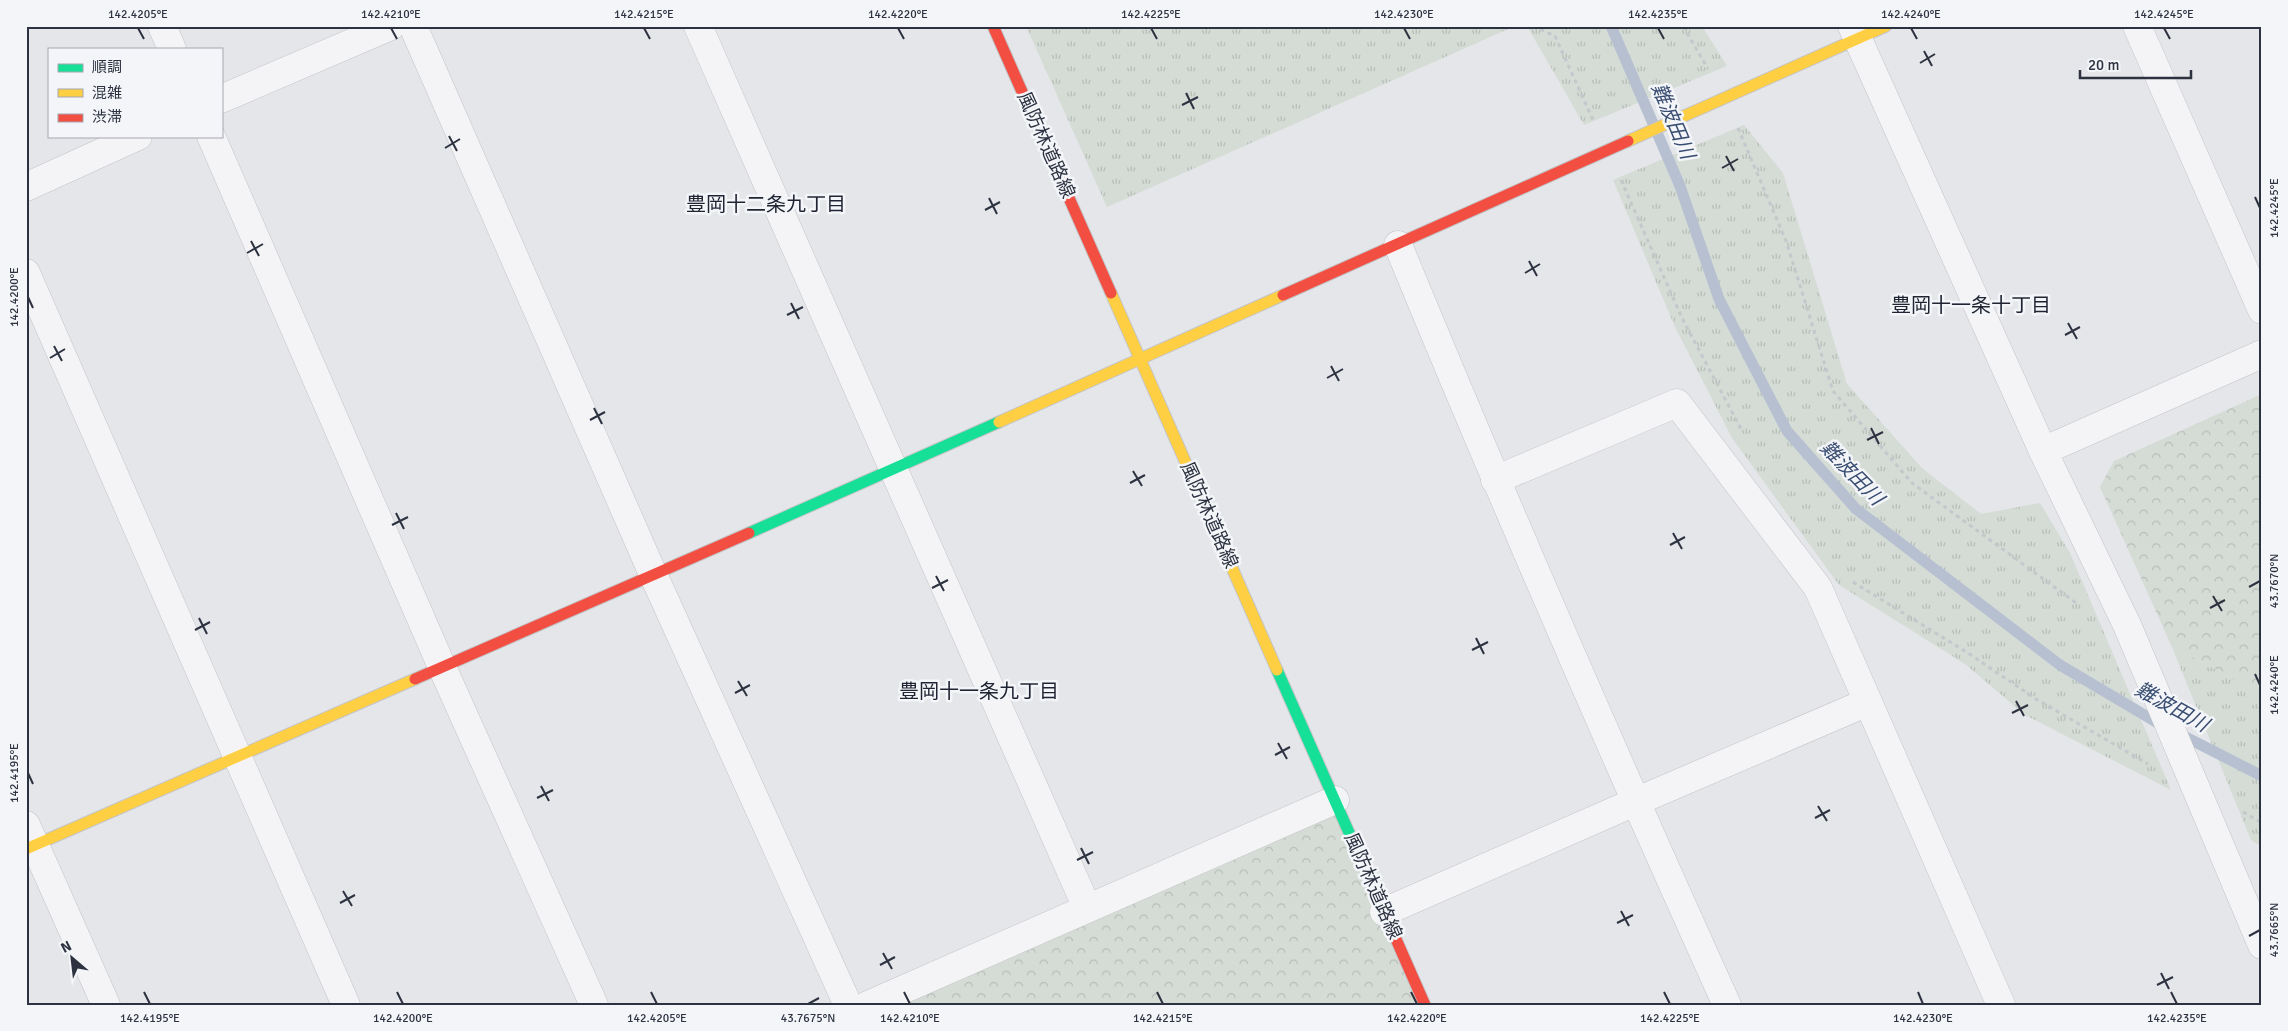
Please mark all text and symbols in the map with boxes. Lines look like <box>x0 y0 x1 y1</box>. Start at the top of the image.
text: 142.4205°E <box>108 7 168 22</box>
text: 142.4210°E <box>361 7 421 22</box>
text: 142.4215°E <box>614 7 674 22</box>
text: 142.4220°E <box>868 7 928 22</box>
text: 142.4225°E <box>1121 7 1181 22</box>
text: 142.4230°E <box>1374 7 1434 22</box>
text: 142.4235°E <box>1628 7 1688 22</box>
text: 142.4240°E <box>1881 7 1941 22</box>
text: 142.4245°E <box>2134 7 2194 22</box>
legend <box>48 48 222 138</box>
scale bar <box>2080 48 2192 80</box>
text: 20 m <box>2088 56 2119 74</box>
text: 順調 <box>92 58 122 76</box>
water label: 難波田川 <box>1646 79 1701 165</box>
text: 混雑 <box>92 84 122 102</box>
street label: 風防林道路線 <box>1012 88 1080 202</box>
text: 渋滞 <box>92 108 122 126</box>
text: 142.4245°E <box>2267 178 2282 238</box>
district label: 豊岡十二条九丁目 <box>686 192 846 217</box>
text: 142.4200°E <box>7 267 22 327</box>
district label: 豊岡十一条十丁目 <box>1891 293 2051 318</box>
water label: 難波田川 <box>1815 436 1890 512</box>
street label: 風防林道路線 <box>1175 458 1243 572</box>
text: 43.7670°N <box>2267 554 2282 608</box>
text: 142.4240°E <box>2267 655 2282 715</box>
water label: 難波田川 <box>2131 677 2215 738</box>
district label: 豊岡十一条九丁目 <box>899 679 1059 704</box>
text: 142.4195°E <box>7 743 22 803</box>
street label: 風防林道路線 <box>1339 829 1407 943</box>
text: 43.7665°N <box>2267 903 2282 957</box>
north arrow <box>48 934 98 984</box>
text: N <box>58 937 74 957</box>
text: 142.4195°E <box>120 1011 180 1026</box>
text: 142.4200°E <box>373 1011 433 1026</box>
text: 142.4205°E <box>627 1011 687 1026</box>
text: 43.7675°N <box>781 1011 835 1026</box>
text: 142.4210°E <box>880 1011 940 1026</box>
text: 142.4215°E <box>1133 1011 1193 1026</box>
text: 142.4220°E <box>1387 1011 1447 1026</box>
text: 142.4225°E <box>1640 1011 1700 1026</box>
text: 142.4230°E <box>1893 1011 1953 1026</box>
text: 142.4235°E <box>2147 1011 2207 1026</box>

